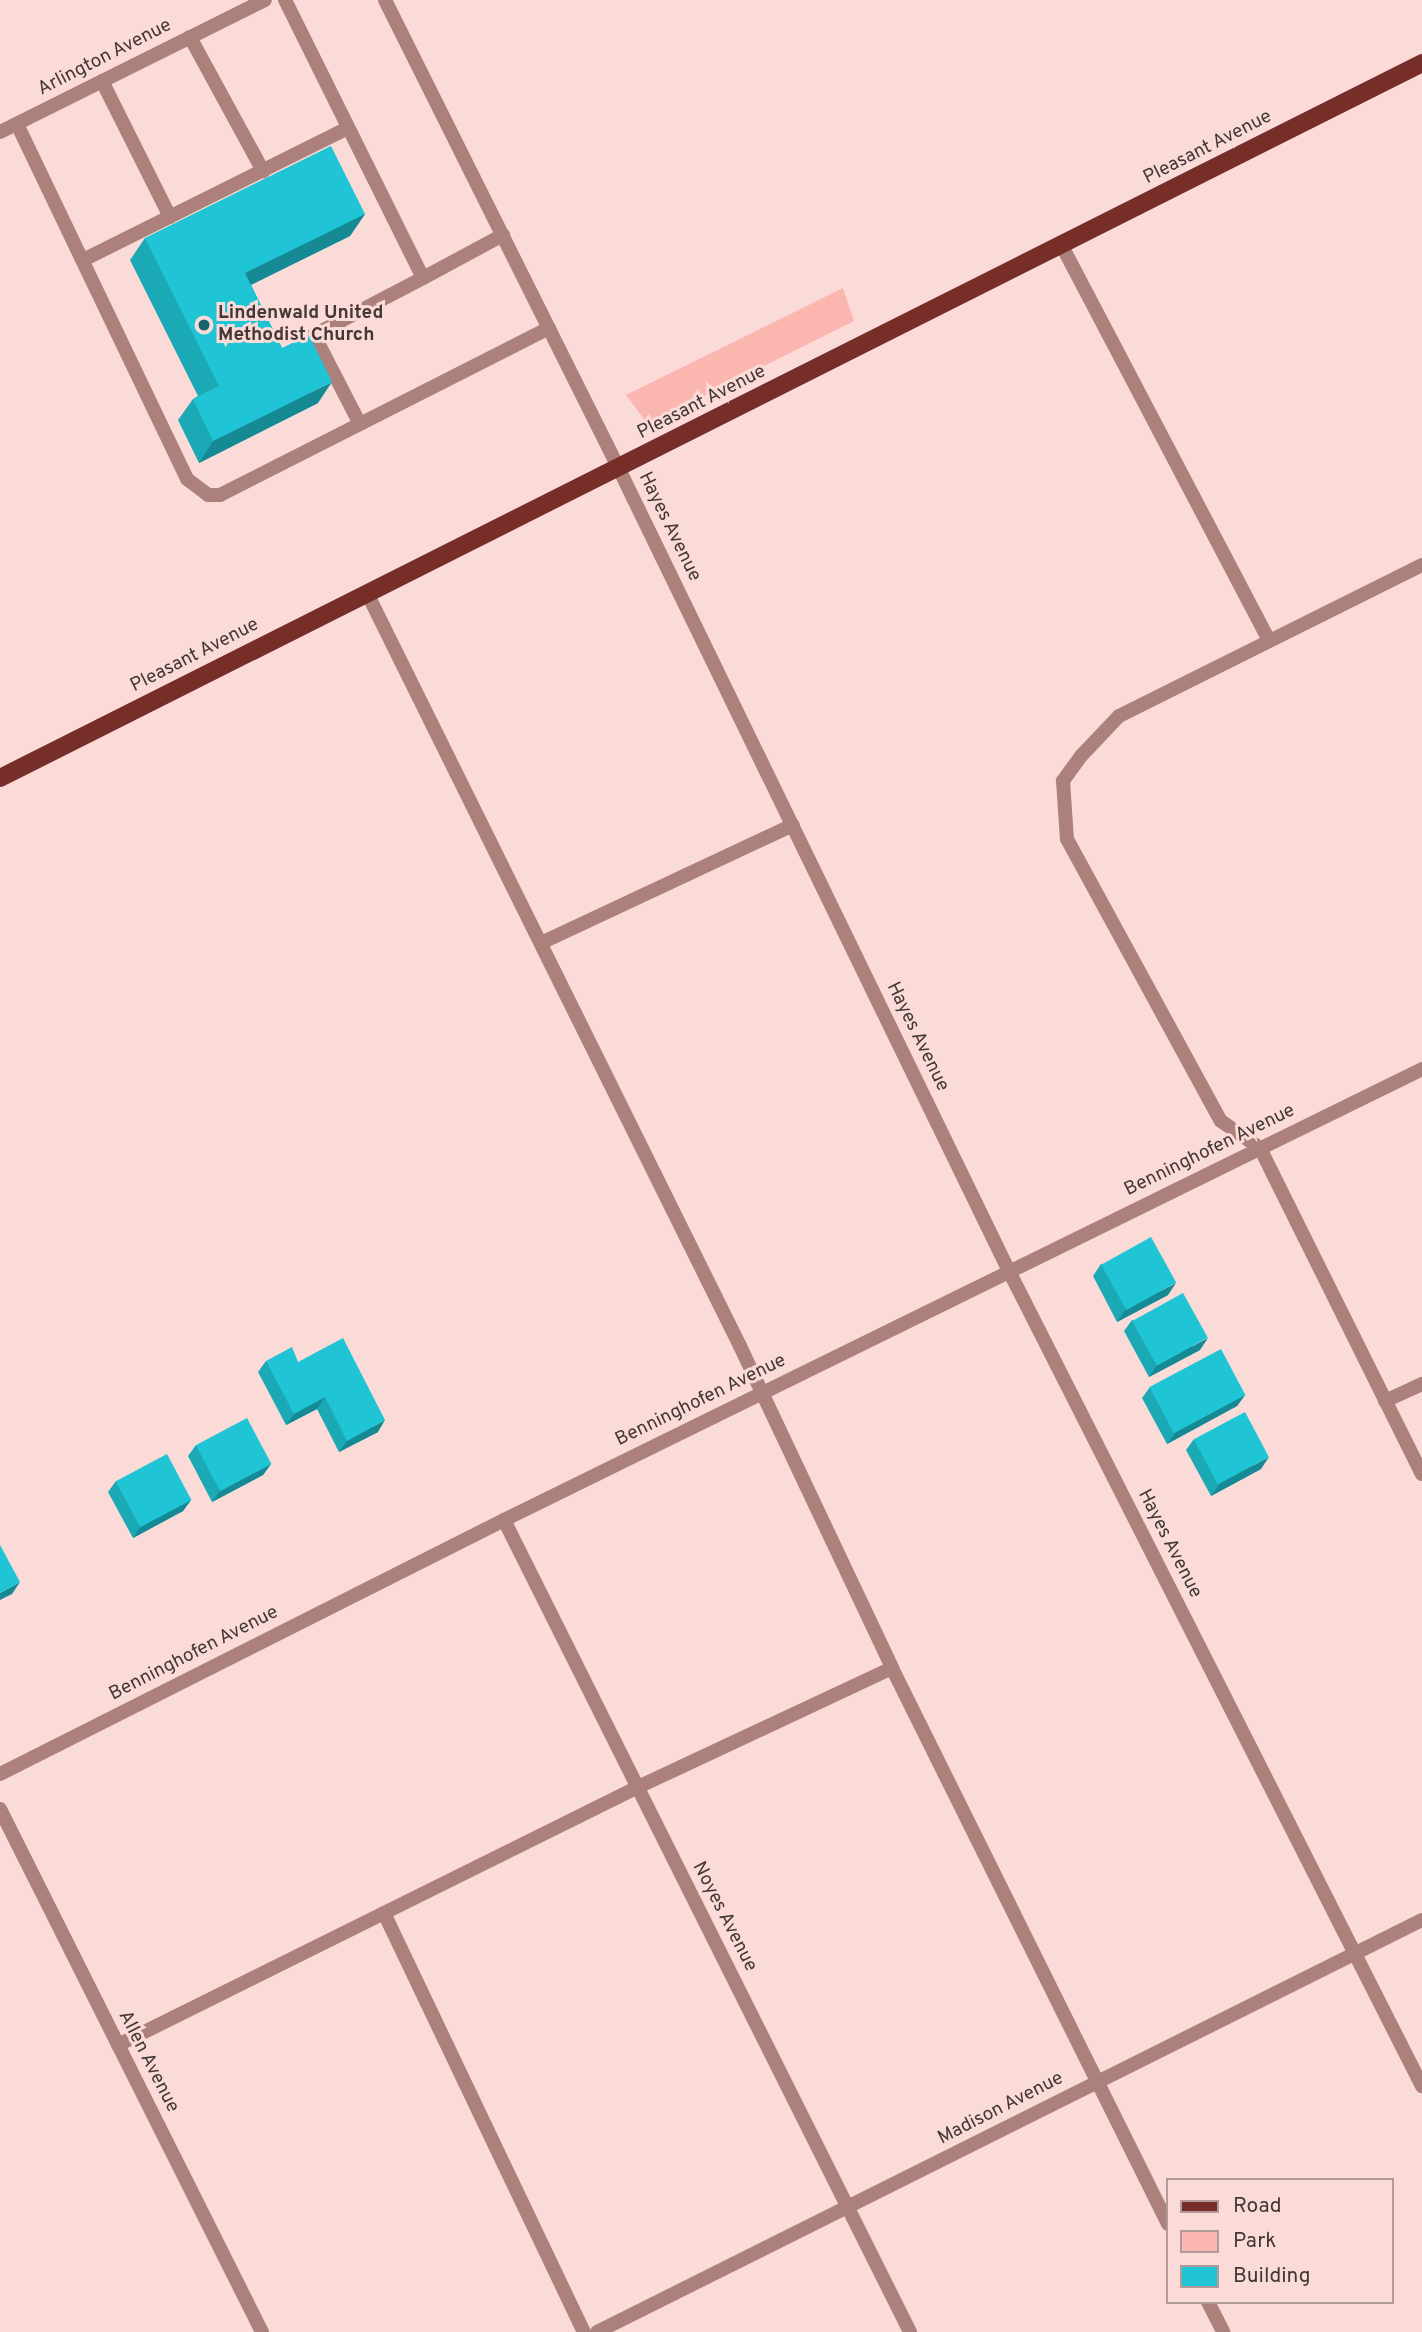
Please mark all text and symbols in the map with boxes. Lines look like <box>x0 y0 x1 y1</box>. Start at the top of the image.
street label: Arlington Avenue <box>34 14 176 102</box>
street label: Pleasant Avenue <box>1140 106 1276 190</box>
place label: Lindenwald United Methodist Church <box>218 303 383 347</box>
marker: Lindenwald United Methodist Church <box>196 317 212 333</box>
street label: Pleasant Avenue <box>634 361 770 445</box>
street label: Hayes Avenue <box>633 468 705 586</box>
street label: Pleasant Avenue <box>127 614 263 698</box>
street label: Hayes Avenue <box>881 978 953 1096</box>
street label: Benninghofen Avenue <box>1121 1100 1299 1202</box>
street label: Benninghofen Avenue <box>612 1350 790 1452</box>
street label: Hayes Avenue <box>1132 1486 1206 1602</box>
street label: Benninghofen Avenue <box>105 1601 283 1707</box>
street label: Noyes Avenue <box>686 1858 762 1976</box>
street label: Allen Avenue <box>112 2007 184 2117</box>
street label: Madison Avenue <box>934 2067 1068 2151</box>
legend <box>1166 2178 1394 2304</box>
text: Road <box>1233 2193 1282 2220</box>
text: Park <box>1233 2228 1276 2255</box>
text: Building <box>1233 2263 1311 2290</box>

